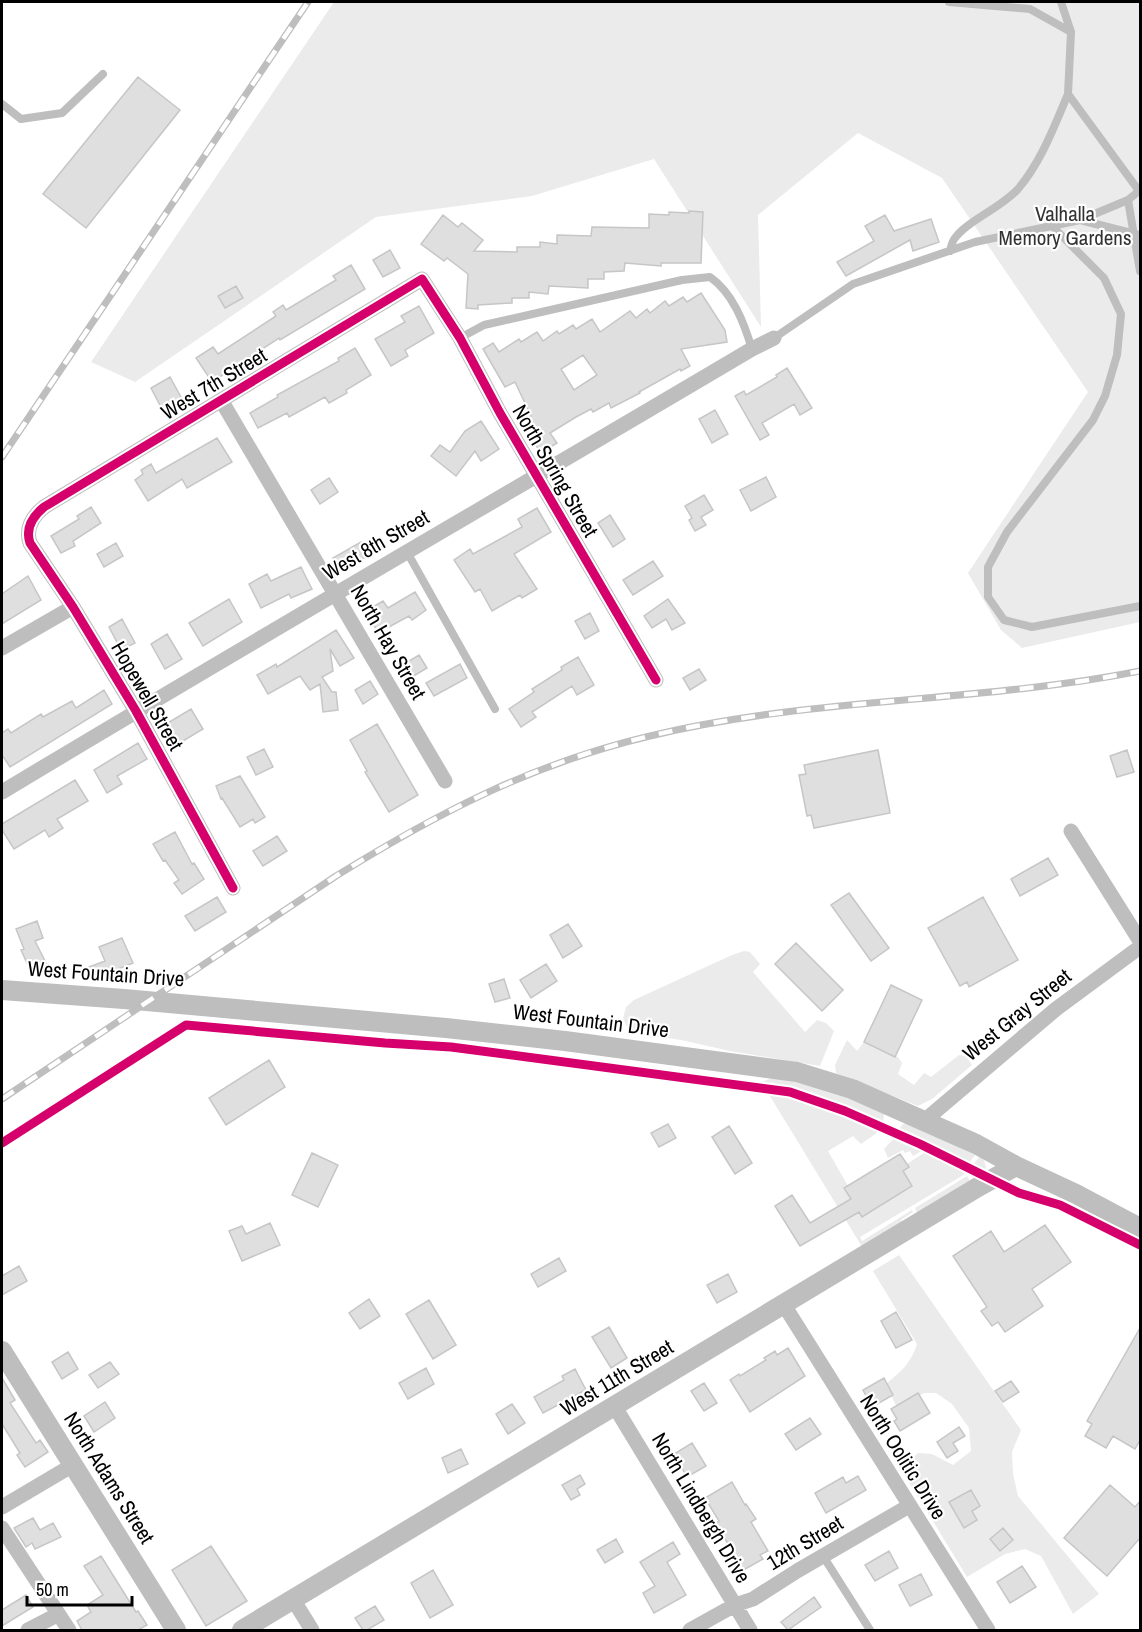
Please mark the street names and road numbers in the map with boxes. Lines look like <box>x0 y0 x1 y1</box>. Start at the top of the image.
street label: West 7th Street <box>156 341 272 426</box>
street label: North Spring Street <box>506 399 605 542</box>
street label: West 8th Street <box>317 502 434 587</box>
street label: North Hay Street <box>344 579 433 705</box>
street label: Hopewell Street <box>104 636 190 756</box>
street label: West Fountain Drive <box>27 954 185 993</box>
street label: West Gray Street <box>956 962 1077 1067</box>
street label: West Fountain Drive <box>511 997 671 1044</box>
street label: West 11th Street <box>555 1332 679 1423</box>
street label: North Oolitic Drive <box>853 1389 954 1525</box>
street label: North Adams Street <box>57 1406 162 1549</box>
street label: North Lindbergh Drive <box>645 1427 758 1588</box>
street label: 12th Street <box>761 1508 848 1577</box>

